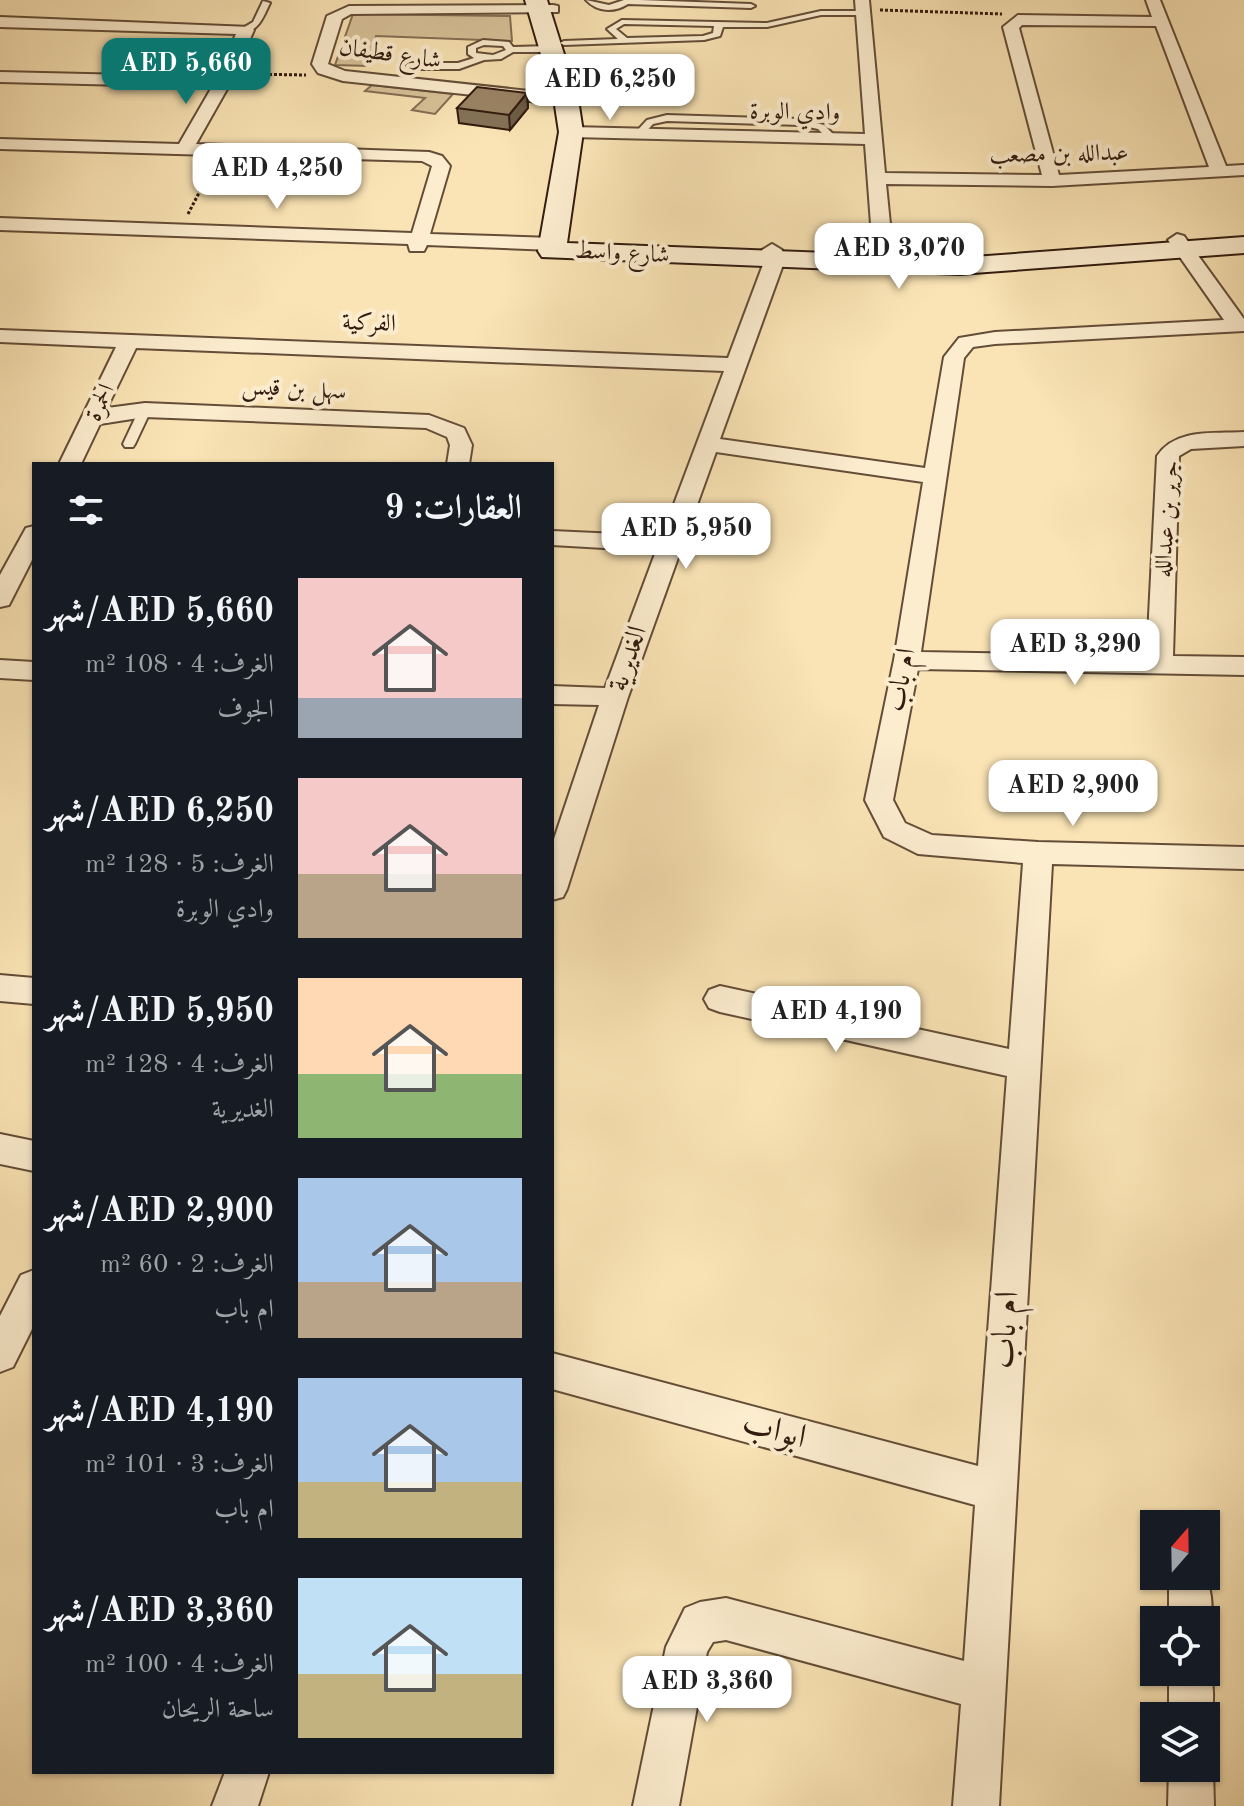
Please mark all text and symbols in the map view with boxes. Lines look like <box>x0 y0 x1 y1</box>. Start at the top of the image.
street label: شارع قطيفان <box>337 36 443 80</box>
pin: AED 5,660 <box>94 38 278 106</box>
text: AED 5,660 <box>120 51 252 77</box>
pin: AED 6,250 <box>518 54 702 122</box>
text: AED 6,250 <box>544 67 676 93</box>
street label: وادي الوبرة <box>749 100 841 131</box>
street label: عبدالله بن مصعب <box>989 142 1129 170</box>
pin: AED 4,250 <box>185 143 369 211</box>
text: AED 4,250 <box>211 156 343 182</box>
pin: AED 3,070 <box>807 223 991 291</box>
text: AED 3,070 <box>833 236 965 262</box>
street label: شارع واسط <box>574 239 670 274</box>
street label: الفركية <box>342 310 396 338</box>
street label: سهل بن قيس <box>241 375 347 408</box>
street label: الحمرة <box>82 381 121 426</box>
street label: جرير بن عبدالله <box>1152 460 1184 578</box>
icon: filters <box>64 488 108 532</box>
text: العقارات: 9 <box>384 492 522 526</box>
pin: AED 5,950 <box>594 503 778 571</box>
text: AED 5,950 <box>620 516 752 542</box>
text: AED 5,660/شهر <box>46 595 274 629</box>
icon: home <box>362 610 458 706</box>
pin: AED 3,290 <box>983 619 1167 687</box>
street label: الغديرية <box>605 623 654 696</box>
text: AED 3,290 <box>1009 632 1141 658</box>
street label: ام باب <box>882 646 930 716</box>
text: الغرف: 4 · 108 m² <box>85 652 274 678</box>
text: الجوف <box>217 697 274 723</box>
pin: AED 2,900 <box>981 760 1165 828</box>
text: AED 2,900 <box>1007 773 1139 799</box>
text: AED 6,250/شهر <box>46 795 274 829</box>
icon: home <box>362 810 458 906</box>
text: الغرف: 5 · 128 m² <box>85 852 274 878</box>
text: وادي الوبرة <box>176 897 274 923</box>
pin: AED 4,190 <box>744 986 928 1054</box>
text: AED 5,950/شهر <box>46 995 274 1029</box>
text: AED 4,190 <box>770 999 902 1025</box>
icon: home <box>362 1010 458 1106</box>
text: الغرف: 4 · 128 m² <box>85 1052 274 1078</box>
text: الغديرية <box>212 1097 274 1123</box>
text: AED 2,900/شهر <box>46 1195 274 1229</box>
icon: home <box>362 1210 458 1306</box>
text: الغرف: 2 · 60 m² <box>100 1252 274 1278</box>
street label: ام باب <box>986 1290 1036 1371</box>
text: ام باب <box>214 1297 274 1323</box>
text: AED 4,190/شهر <box>46 1395 274 1429</box>
street label: ابواب <box>738 1406 810 1458</box>
icon: home <box>362 1410 458 1506</box>
text: الغرف: 3 · 101 m² <box>85 1452 274 1478</box>
text: ام باب <box>214 1497 274 1523</box>
north arrow <box>1140 1510 1220 1590</box>
map controls <box>1140 1510 1220 1782</box>
text: AED 3,360/شهر <box>46 1595 274 1629</box>
button: locate <box>1140 1606 1220 1686</box>
icon: home <box>362 1610 458 1706</box>
text: الغرف: 4 · 100 m² <box>85 1652 274 1678</box>
pin: AED 3,360 <box>615 1656 799 1724</box>
text: AED 3,360 <box>641 1669 773 1695</box>
text: ساحة الريحان <box>162 1697 274 1723</box>
button: layers <box>1140 1702 1220 1782</box>

